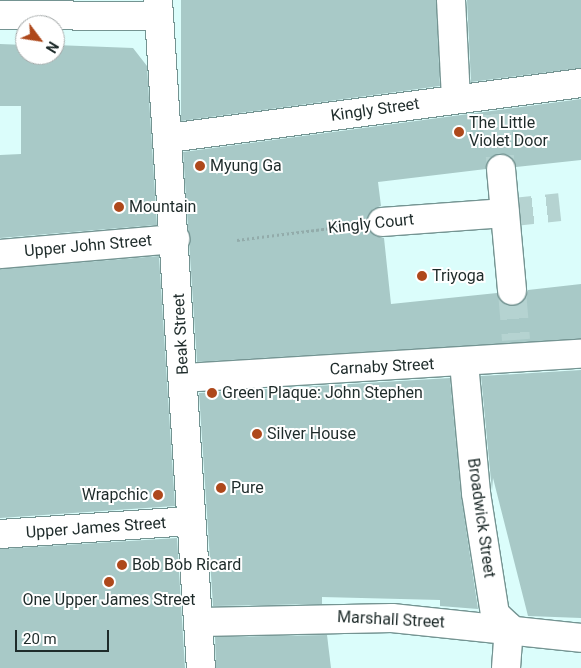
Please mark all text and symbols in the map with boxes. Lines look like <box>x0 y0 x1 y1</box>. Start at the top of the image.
north arrow <box>15 15 65 65</box>
text: N <box>43 39 61 56</box>
street label: Kingly Street <box>329 94 421 126</box>
place label: The Little Violet Door <box>469 113 548 151</box>
marker: The Little Violet Door <box>453 126 465 138</box>
place label: Myung Ga <box>210 156 282 176</box>
marker: Myung Ga <box>194 160 206 172</box>
place label: Mountain <box>129 197 196 217</box>
marker: Mountain <box>113 201 125 213</box>
street label: Kingly Court <box>327 210 415 238</box>
street label: Upper John Street <box>23 231 153 261</box>
place label: Triyoga <box>432 266 485 286</box>
marker: Triyoga <box>416 270 428 282</box>
street label: Beak Street <box>169 293 193 375</box>
street label: Carnaby Street <box>329 355 435 379</box>
place label: Green Plaque: John Stephen <box>222 383 423 403</box>
marker: Green Plaque: John Stephen <box>206 387 218 399</box>
place label: Silver House <box>267 424 356 444</box>
marker: Silver House <box>251 428 263 440</box>
street label: Broadwick Street <box>463 457 499 579</box>
place label: Pure <box>231 478 264 498</box>
marker: Pure <box>215 482 227 494</box>
place label: Wrapchic <box>82 485 148 505</box>
marker: Wrapchic <box>152 489 164 501</box>
street label: Upper James Street <box>25 514 167 542</box>
place label: Bob Bob Ricard <box>132 555 241 575</box>
marker: Bob Bob Ricard <box>116 559 128 571</box>
marker: One Upper James Street <box>103 576 115 588</box>
place label: One Upper James Street <box>22 590 196 610</box>
street label: Marshall Street <box>337 608 445 632</box>
scale bar <box>18 620 111 652</box>
text: 20 m <box>23 630 57 648</box>

